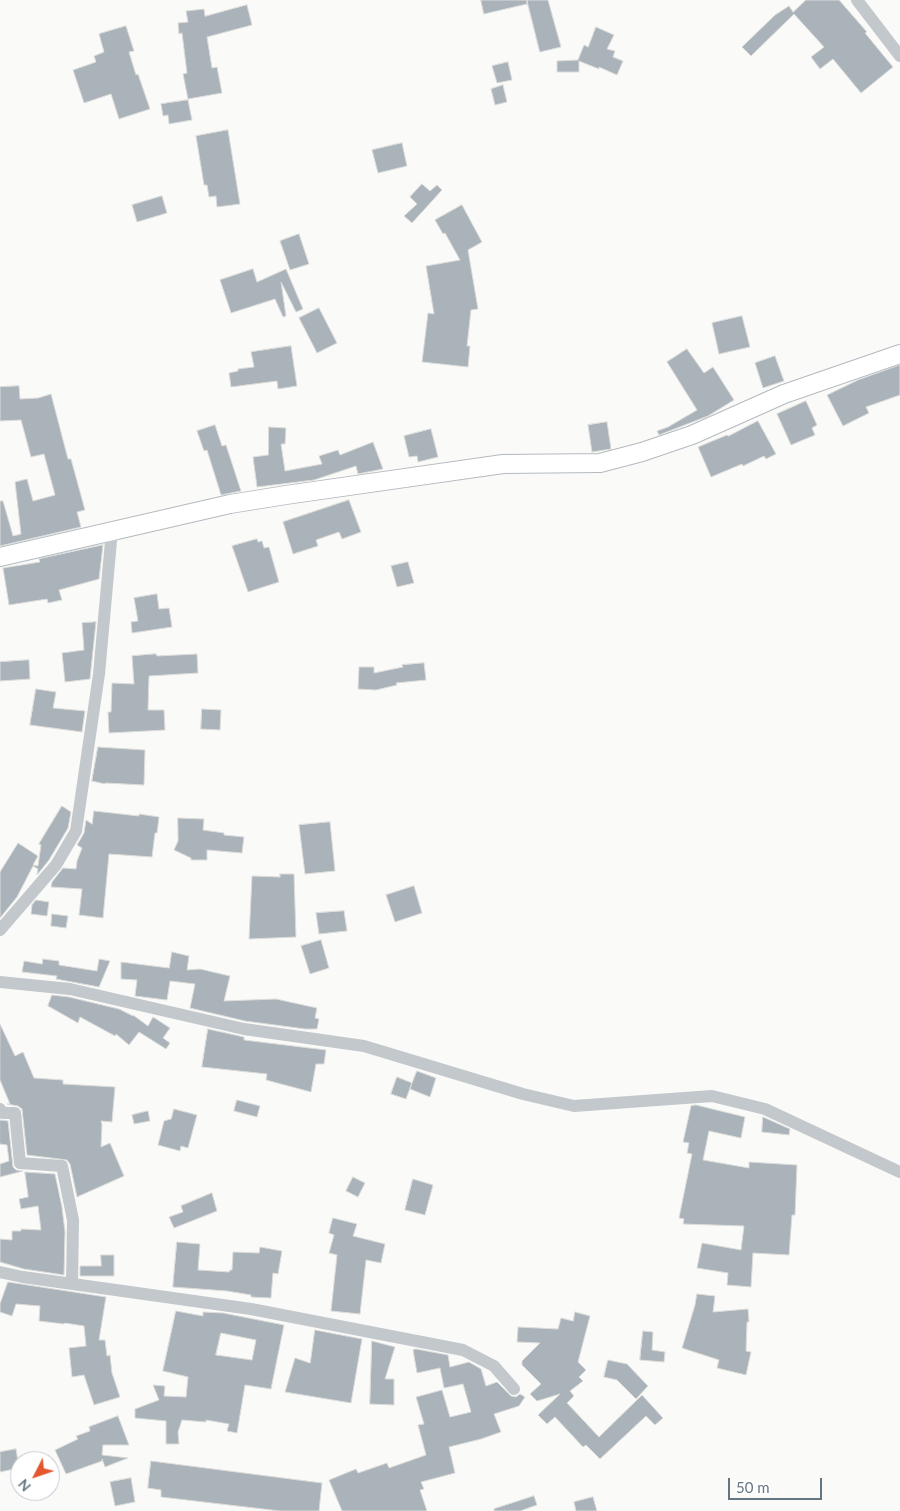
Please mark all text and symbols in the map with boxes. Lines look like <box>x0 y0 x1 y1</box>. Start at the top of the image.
north arrow <box>10 1451 60 1501</box>
scale bar <box>730 1468 824 1500</box>
text: N <box>14 1476 34 1495</box>
text: 50 m <box>736 1478 770 1496</box>

